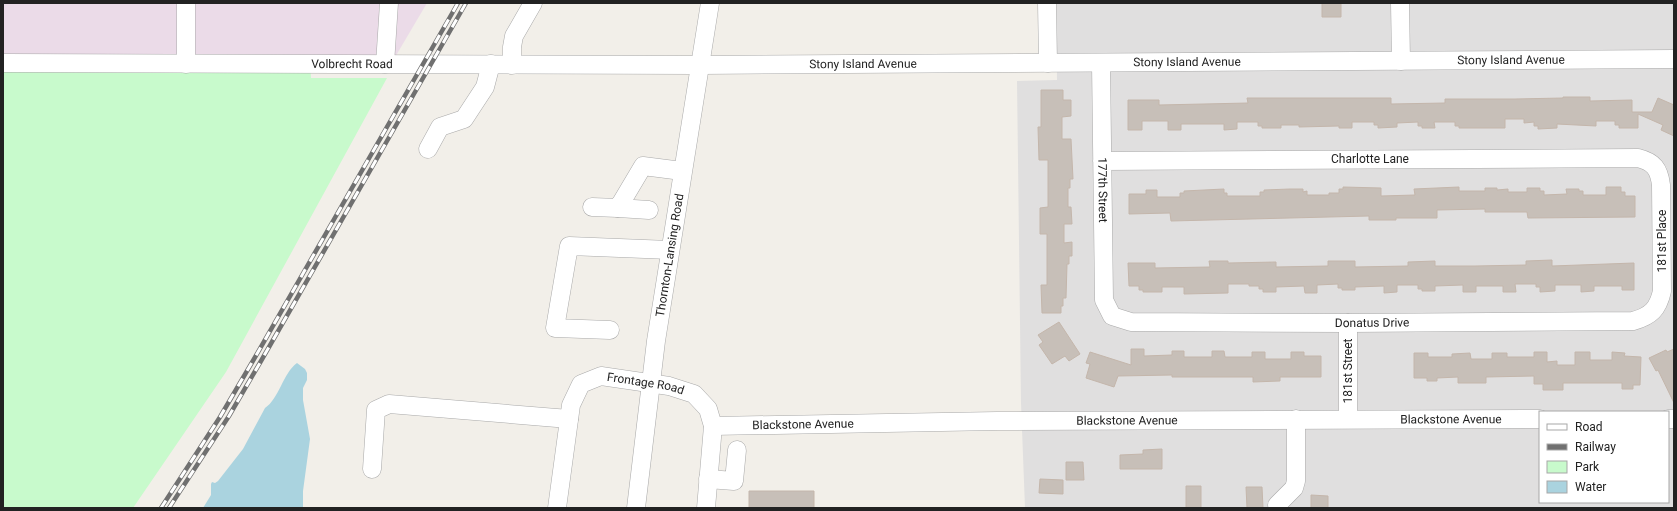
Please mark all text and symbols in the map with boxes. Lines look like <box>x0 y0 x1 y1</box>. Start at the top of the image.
street label: Stony Island Avenue <box>1457 53 1565 67</box>
street label: Stony Island Avenue <box>1133 55 1241 69</box>
street label: Volbrecht Road <box>311 57 393 71</box>
street label: Stony Island Avenue <box>809 57 917 71</box>
street label: Charlotte Lane <box>1331 152 1409 166</box>
street label: 177th Street <box>1095 157 1110 223</box>
street label: Thornton-Lansing Road <box>653 193 686 318</box>
street label: 181st Place <box>1655 210 1669 273</box>
street label: Donatus Drive <box>1335 316 1410 330</box>
street label: 181st Street <box>1341 338 1355 404</box>
street label: Frontage Road <box>606 370 686 397</box>
legend <box>1539 411 1669 503</box>
street label: Blackstone Avenue <box>1400 412 1502 427</box>
street label: Blackstone Avenue <box>1076 413 1178 428</box>
street label: Blackstone Avenue <box>752 417 854 432</box>
text: Road <box>1575 420 1603 434</box>
text: Railway <box>1575 440 1616 454</box>
text: Park <box>1575 460 1600 474</box>
text: Water <box>1575 480 1606 494</box>

